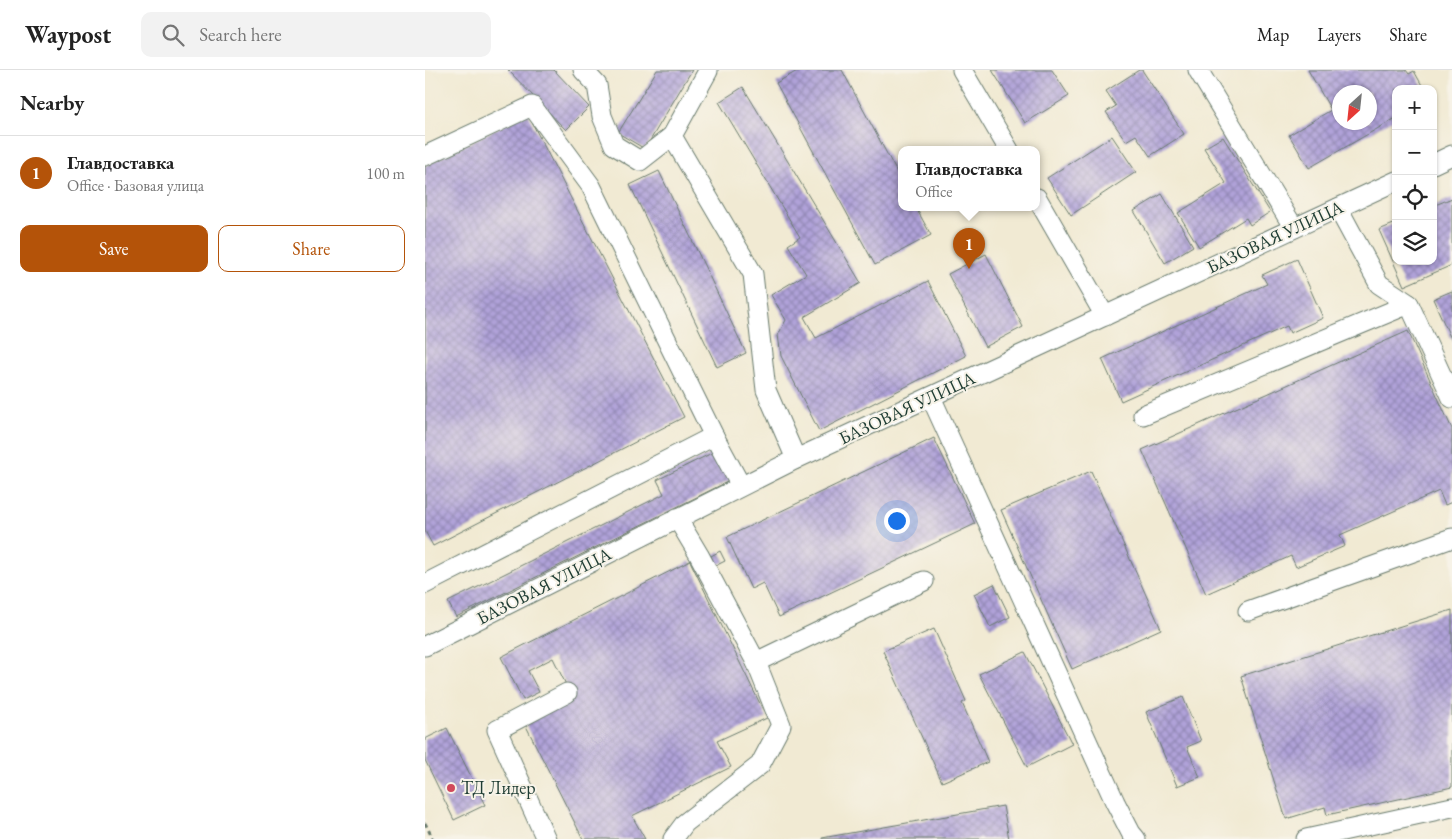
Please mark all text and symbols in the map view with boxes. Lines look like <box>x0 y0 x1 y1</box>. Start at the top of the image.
search box <box>141 12 491 57</box>
text: Waypost <box>25 19 111 50</box>
icon: search <box>159 21 187 49</box>
text: Search here <box>199 22 282 47</box>
text: Map <box>1257 23 1289 46</box>
text: Layers <box>1317 23 1361 46</box>
text: Share <box>1389 23 1427 46</box>
north arrow <box>1332 85 1377 130</box>
map controls <box>1392 85 1437 265</box>
button: + <box>1392 85 1437 130</box>
text: Nearby <box>20 89 84 116</box>
button: − <box>1392 130 1437 175</box>
popup <box>898 146 1040 211</box>
text: Главдоставка <box>67 150 174 175</box>
text: Главдоставка <box>915 156 1023 181</box>
text: 1 <box>32 163 40 184</box>
text: 100 m <box>366 163 405 184</box>
text: Office · Базовая улица <box>67 175 204 196</box>
button: locate <box>1392 175 1437 220</box>
text: Office <box>915 181 952 202</box>
street label: БАЗОВАЯ УЛИЦА <box>1203 195 1347 278</box>
button: layers <box>1392 220 1437 265</box>
button: Save <box>20 225 208 272</box>
button: Share <box>218 225 405 272</box>
pin: 1 <box>953 228 985 269</box>
street label: БАЗОВАЯ УЛИЦА <box>835 366 979 449</box>
your location <box>884 508 910 534</box>
street label: БАЗОВАЯ УЛИЦА <box>473 541 615 629</box>
place label: ТД Лидер <box>461 776 536 799</box>
marker: ТД Лидер <box>445 782 457 794</box>

